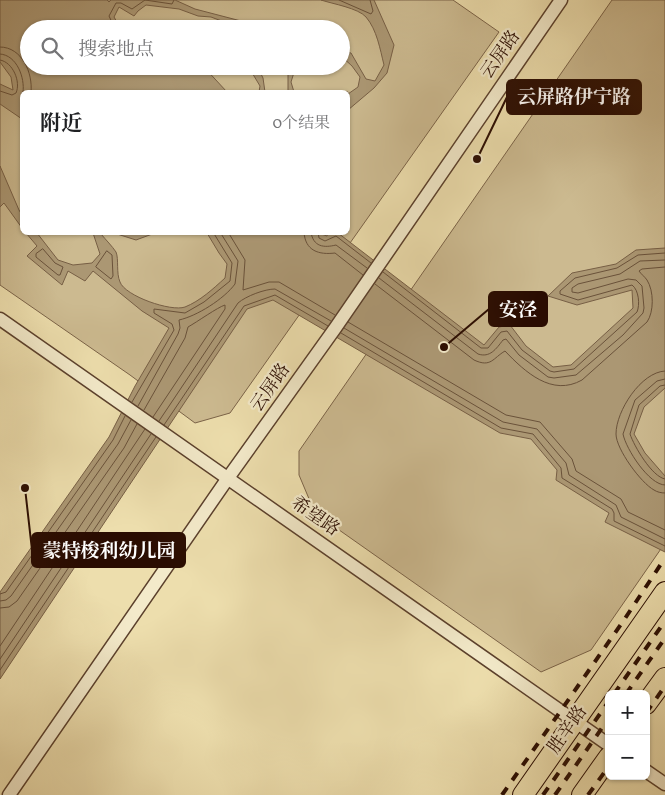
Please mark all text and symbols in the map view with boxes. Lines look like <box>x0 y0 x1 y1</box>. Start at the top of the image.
search box <box>20 20 350 75</box>
street label: 云屏路 <box>475 26 527 84</box>
icon: search <box>38 34 66 62</box>
text: 搜索地点 <box>78 37 154 63</box>
callout: 云屏路伊宁路 <box>507 80 641 114</box>
text: 云屏路伊宁路 <box>517 85 631 111</box>
text: 附近 <box>40 110 82 139</box>
text: 0个结果 <box>272 113 330 135</box>
callout: 安泾 <box>489 292 547 326</box>
text: 安泾 <box>499 298 537 324</box>
street label: 云屏路 <box>245 359 297 417</box>
street label: 希望路 <box>286 491 344 543</box>
callout: 蒙特梭利幼儿园 <box>32 533 185 567</box>
text: 蒙特梭利幼儿园 <box>42 539 176 565</box>
map controls <box>605 690 650 780</box>
button: + <box>605 690 650 735</box>
street label: 胜辛路 <box>542 701 594 759</box>
button: − <box>605 735 650 780</box>

